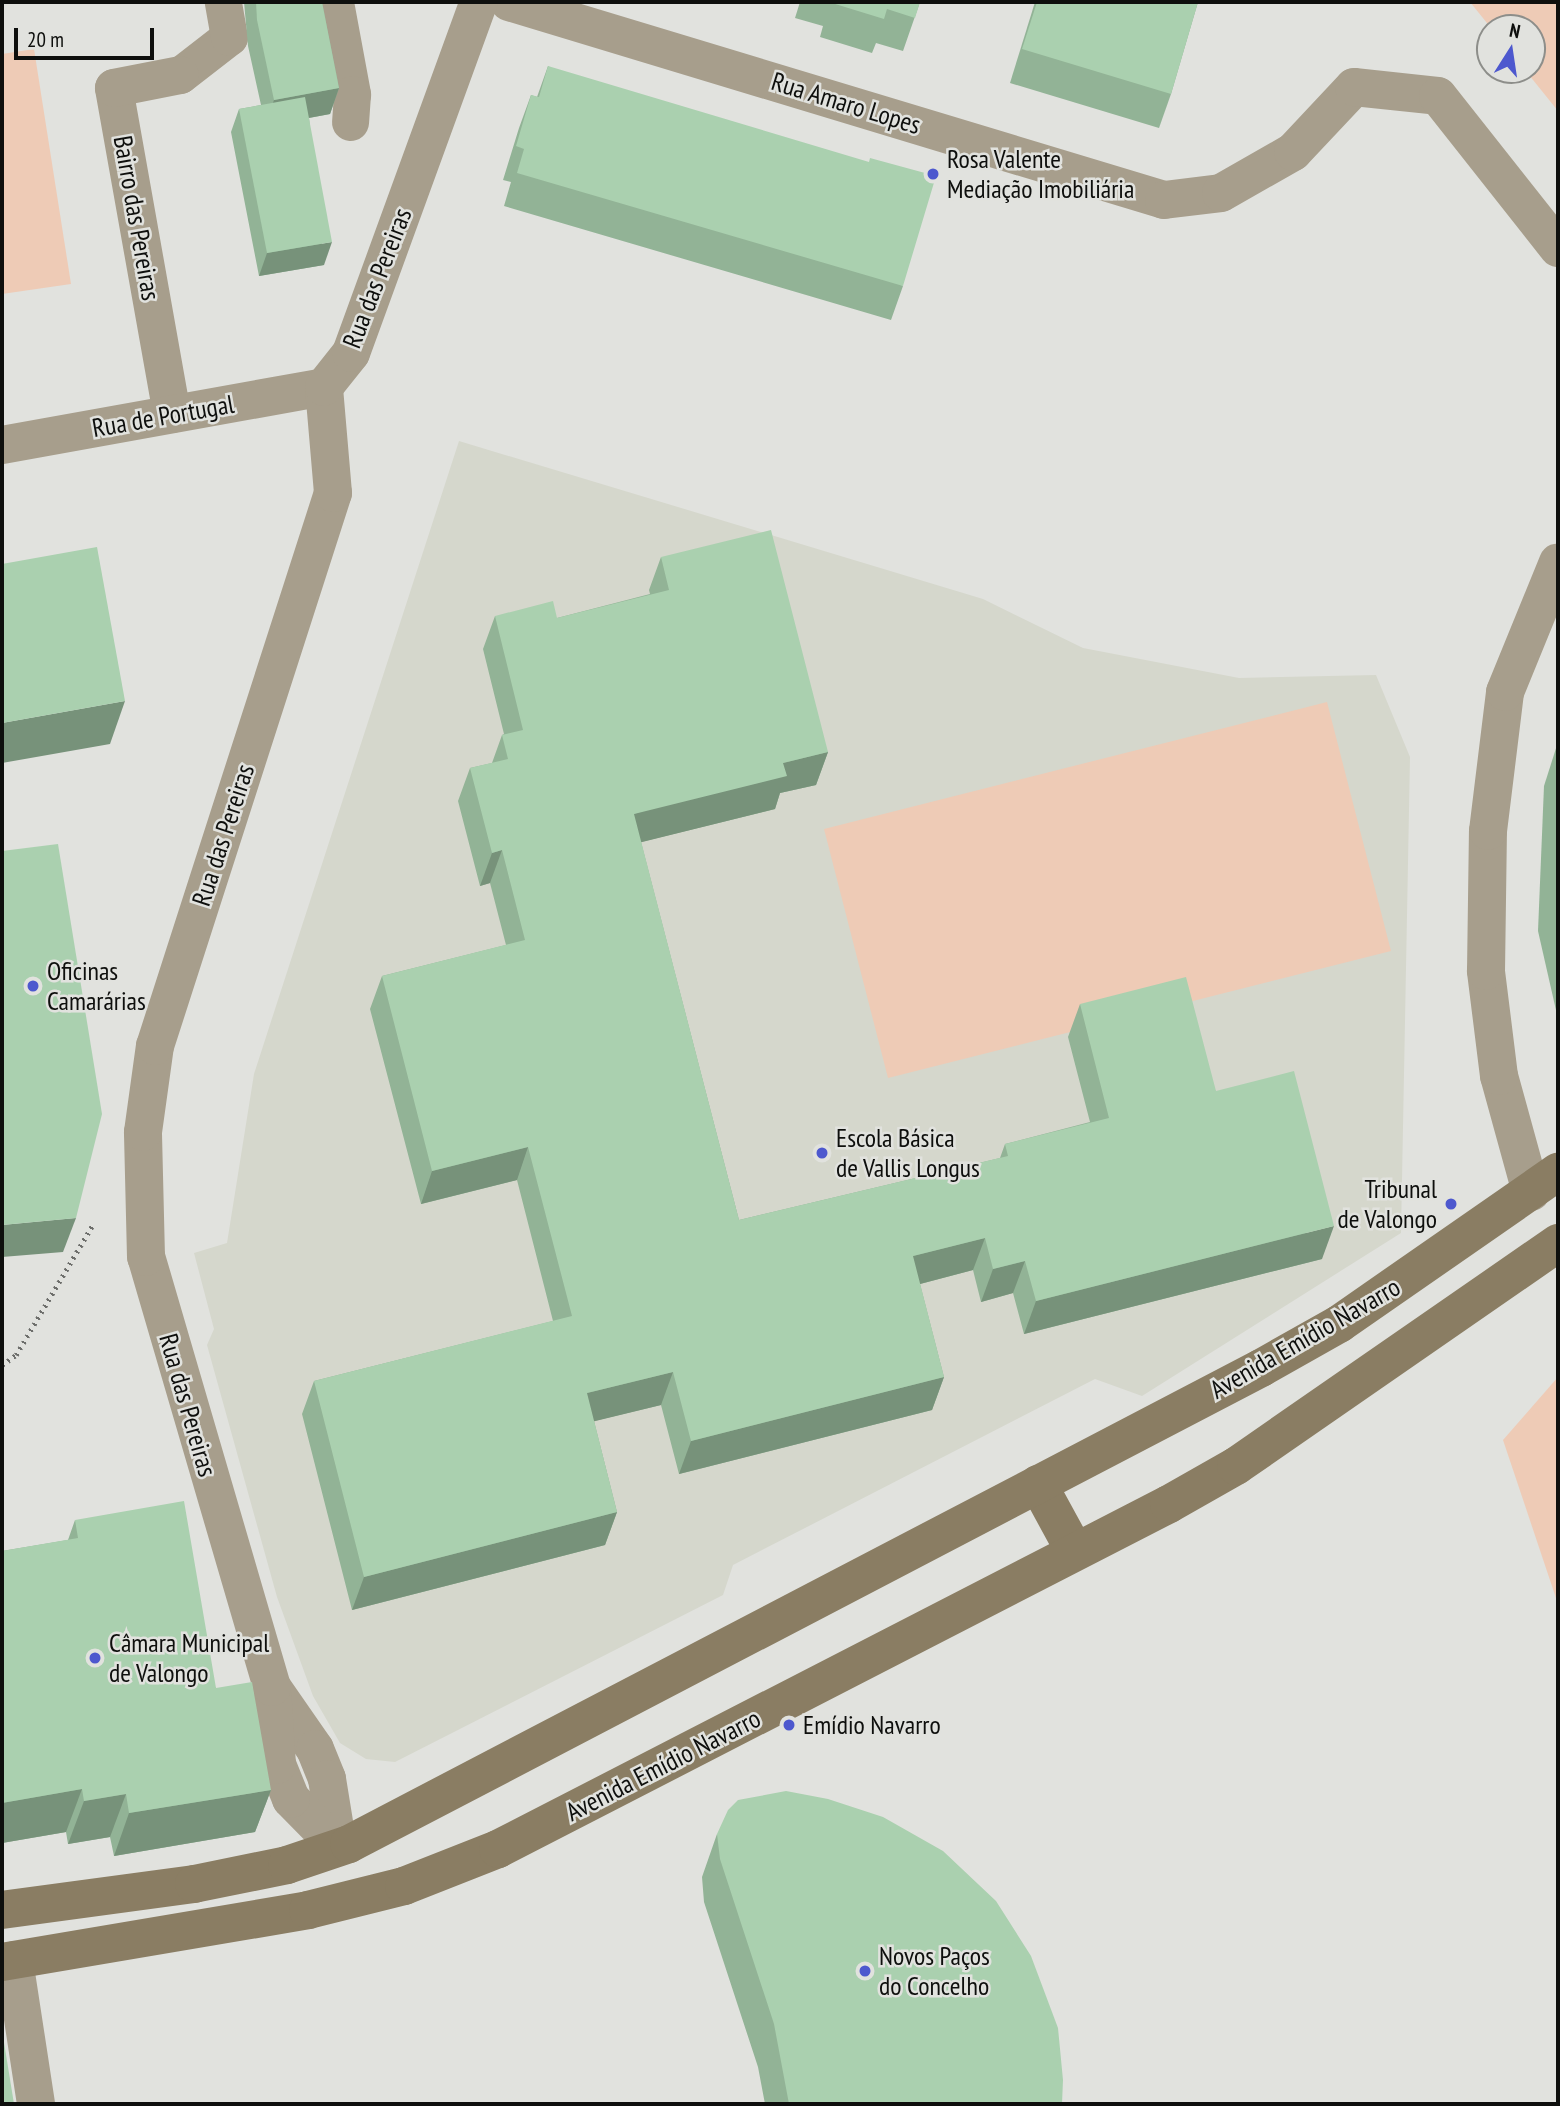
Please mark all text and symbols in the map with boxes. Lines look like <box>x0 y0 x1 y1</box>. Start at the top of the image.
scale bar <box>18 14 158 58</box>
north arrow <box>1476 14 1546 84</box>
text: N <box>1507 18 1522 43</box>
text: 20 m <box>27 26 64 53</box>
street label: Rua Amaro Lopes <box>767 65 925 141</box>
street label: Bairro das Pereiras <box>107 133 167 303</box>
place label: Rosa Valente Mediação Imobiliária <box>947 143 1134 204</box>
marker: Rosa Valente Mediação Imobiliária <box>925 166 941 182</box>
street label: Rua das Pereiras <box>336 204 418 352</box>
street label: Rua de Portugal <box>90 388 236 444</box>
street label: Rua das Pereiras <box>185 760 261 910</box>
place label: Oficinas Camarárias <box>47 955 146 1016</box>
marker: Oficinas Camarárias <box>25 978 41 994</box>
place label: Escola Básica de Vallis Longus <box>836 1122 981 1184</box>
marker: Escola Básica de Vallis Longus <box>814 1145 830 1161</box>
place label: Tribunal de Valongo <box>1337 1173 1437 1234</box>
marker: Tribunal de Valongo <box>1443 1196 1459 1212</box>
street label: Avenida Emídio Navarro <box>1204 1271 1406 1405</box>
street label: Rua das Pereiras <box>153 1330 223 1480</box>
place label: Câmara Municipal de Valongo <box>109 1627 269 1688</box>
marker: Câmara Municipal de Valongo <box>87 1650 103 1666</box>
street label: Avenida Emídio Navarro <box>560 1702 766 1828</box>
place label: Emídio Navarro <box>803 1709 941 1741</box>
marker: Emídio Navarro <box>781 1717 797 1733</box>
place label: Novos Paços do Concelho <box>879 1940 990 2002</box>
marker: Novos Paços do Concelho <box>857 1963 873 1979</box>

